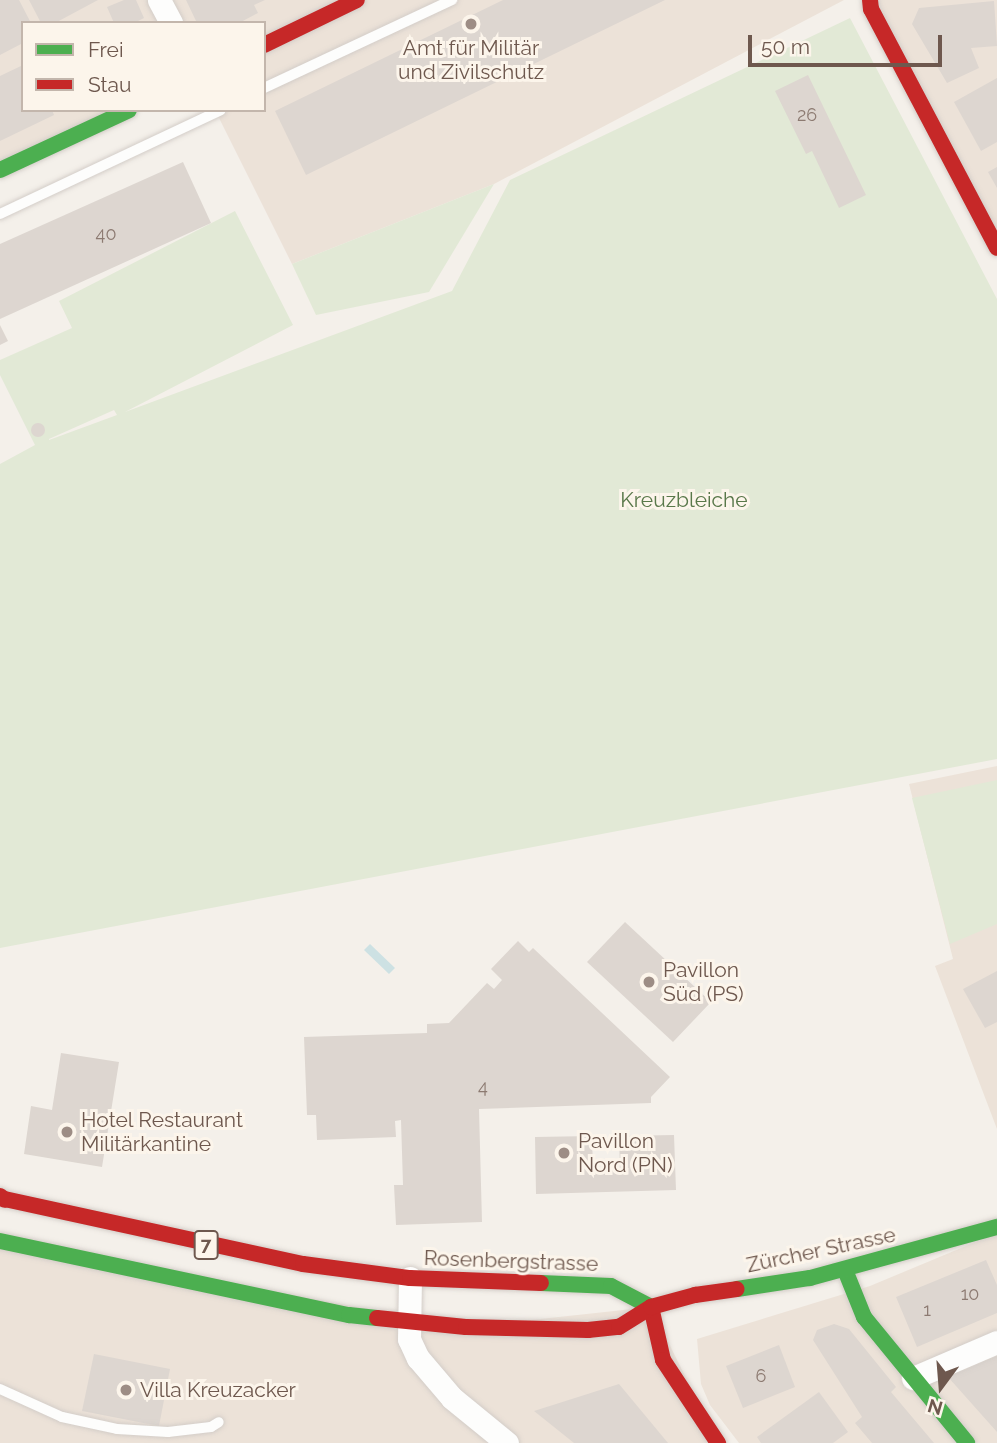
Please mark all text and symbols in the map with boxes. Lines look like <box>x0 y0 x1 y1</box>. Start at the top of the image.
marker: Amt für Militär und Zivilschutz <box>463 16 479 32</box>
legend <box>21 21 266 112</box>
scale bar <box>752 21 946 65</box>
text: 50 m <box>761 34 810 59</box>
place label: Amt für Militär und Zivilschutz <box>398 35 544 85</box>
text: Frei <box>88 37 124 62</box>
text: Stau <box>88 72 132 97</box>
house number: 26 <box>797 104 817 126</box>
house number: 40 <box>96 223 116 245</box>
park label: Kreuzbleiche <box>620 487 748 513</box>
place label: Pavillon Süd (PS) <box>663 957 744 1007</box>
marker: Pavillon Süd (PS) <box>641 974 657 990</box>
house number: 4 <box>478 1076 488 1098</box>
place label: Hotel Restaurant Militärkantine <box>81 1107 244 1157</box>
marker: Hotel Restaurant Militärkantine <box>59 1124 75 1140</box>
place label: Pavillon Nord (PN) <box>578 1128 673 1178</box>
marker: Pavillon Nord (PN) <box>556 1145 572 1161</box>
street label: Zürcher Strasse <box>744 1222 898 1278</box>
road number: 7 <box>192 1230 220 1260</box>
street label: Rosenbergstrasse <box>423 1245 599 1277</box>
house number: 10 <box>961 1283 979 1305</box>
house number: 1 <box>923 1299 931 1321</box>
north arrow <box>906 1352 976 1422</box>
house number: 6 <box>756 1365 766 1387</box>
place label: Villa Kreuzacker <box>140 1377 296 1403</box>
marker: Villa Kreuzacker <box>118 1382 134 1398</box>
text: N <box>925 1395 945 1420</box>

